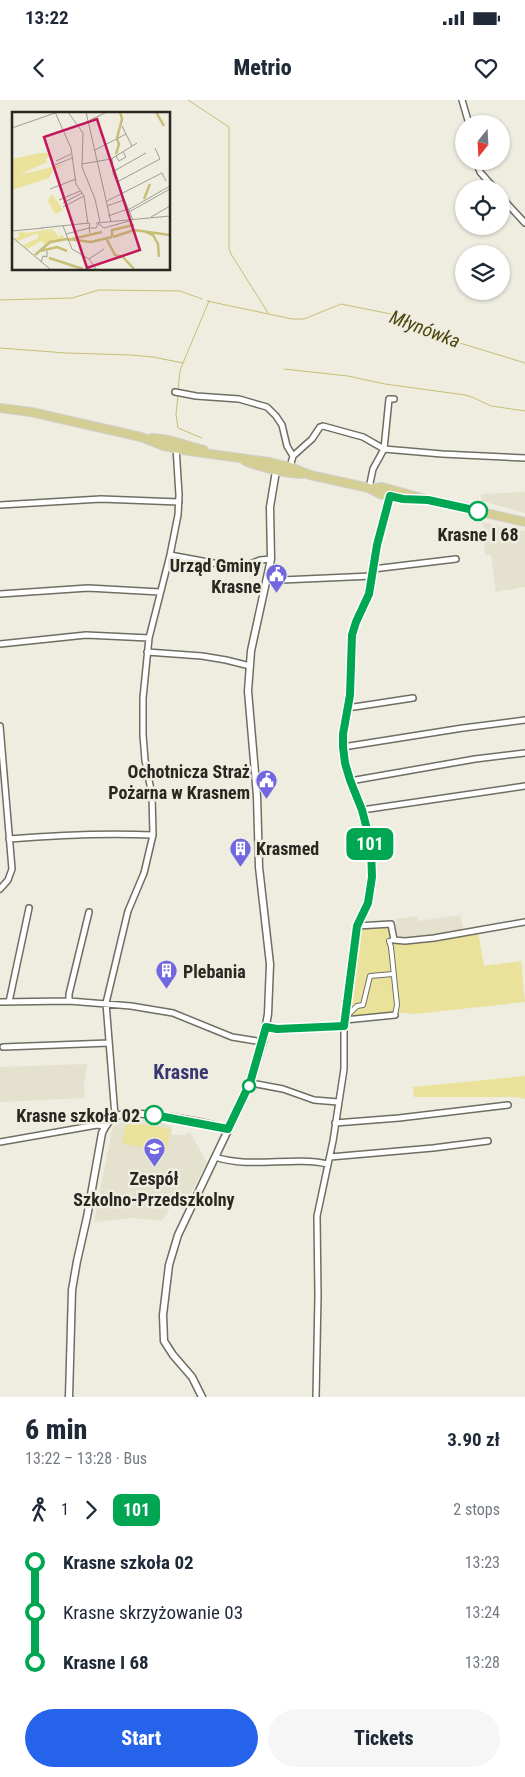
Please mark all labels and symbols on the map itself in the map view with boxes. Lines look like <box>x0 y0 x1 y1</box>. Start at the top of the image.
inset map <box>12 112 170 270</box>
north arrow <box>455 115 510 170</box>
water label: Młynówka <box>387 305 463 353</box>
marker: Krasne I 68 <box>468 501 488 521</box>
place label: Krasne I 68 <box>437 524 519 545</box>
place label: Urząd Gminy Krasne <box>170 555 261 597</box>
public building icon: Urząd Gminy Krasne <box>265 563 289 594</box>
place label: Ochotnicza Straż Pożarna w Krasnem <box>108 761 250 803</box>
public building icon: Ochotnicza Straż Pożarna w Krasnem <box>254 769 278 800</box>
line badge: 101 <box>341 828 399 860</box>
building icon: Krasmed <box>228 836 252 867</box>
place label: Krasmed <box>256 838 319 859</box>
building icon: Plebania <box>155 959 179 990</box>
place label: Plebania <box>183 961 246 982</box>
district label: Krasne <box>153 1060 209 1084</box>
unlabelled marker <box>242 1079 256 1093</box>
place label: Krasne szkoła 02 <box>16 1105 140 1126</box>
marker: Krasne szkoła 02 <box>144 1105 164 1125</box>
school or university icon: Zespół Szkolno-Przedszkolny <box>142 1136 166 1167</box>
place label: Zespół Szkolno-Przedszkolny <box>73 1168 235 1210</box>

